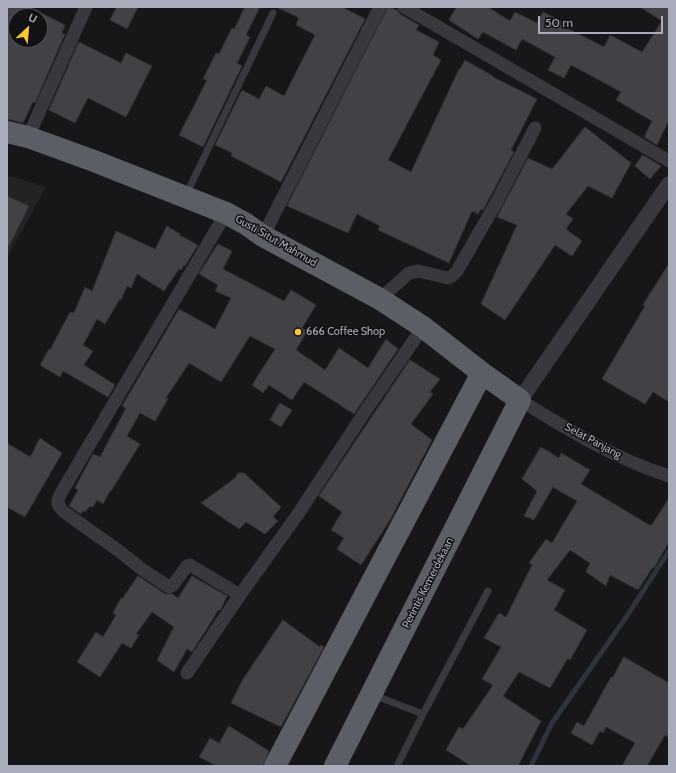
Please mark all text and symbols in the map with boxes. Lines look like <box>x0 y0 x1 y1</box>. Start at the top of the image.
north arrow <box>8 8 48 48</box>
scale bar <box>540 8 665 34</box>
text: U <box>26 10 39 26</box>
text: 50 m <box>545 15 573 30</box>
street label: Gusti Situt Mahmud <box>233 212 319 270</box>
place label: 666 Coffee Shop <box>306 325 385 339</box>
marker: 666 Coffee Shop <box>293 327 303 337</box>
street label: Selat Panjang <box>562 420 624 462</box>
street label: Perintis Kemerdekaan <box>399 535 457 631</box>

